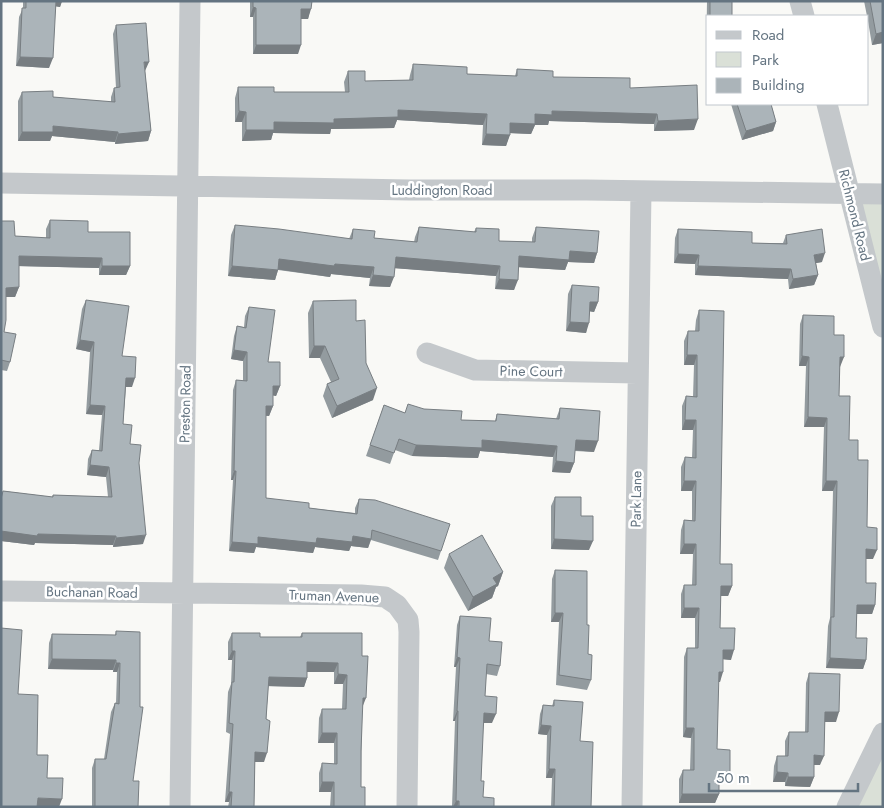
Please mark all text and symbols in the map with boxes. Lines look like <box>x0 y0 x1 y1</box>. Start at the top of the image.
legend <box>706 15 869 105</box>
text: Road <box>752 24 784 46</box>
text: Park <box>752 49 779 71</box>
text: Building <box>752 74 804 96</box>
street label: Richmond Road <box>834 167 876 263</box>
street label: Luddington Road <box>391 180 493 200</box>
street label: Pine Court <box>499 360 563 382</box>
street label: Preston Road <box>174 365 196 443</box>
street label: Park Lane <box>626 470 646 528</box>
street label: Buchanan Road <box>46 581 138 603</box>
street label: Truman Avenue <box>288 584 380 608</box>
scale bar <box>709 760 858 792</box>
text: 50 m <box>716 767 750 789</box>

